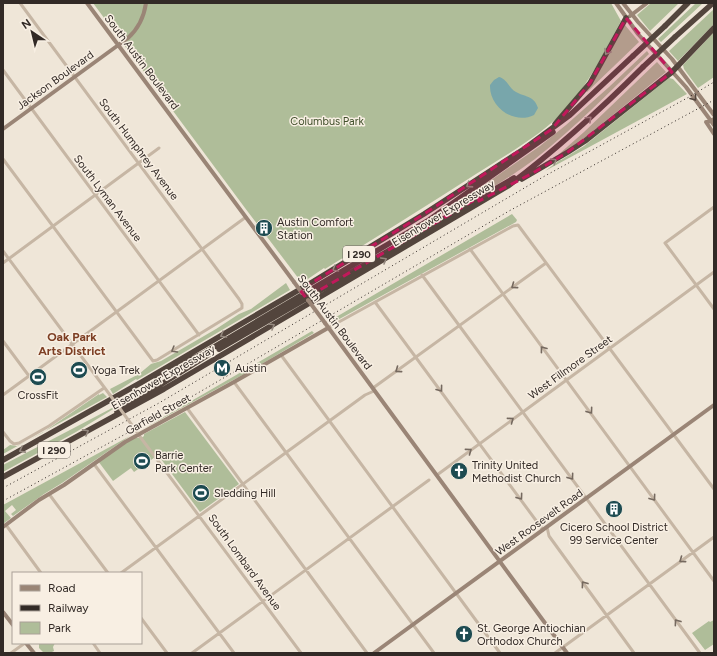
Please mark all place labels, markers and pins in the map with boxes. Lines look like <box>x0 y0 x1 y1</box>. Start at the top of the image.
place label: Austin Comfort Station <box>277 216 353 242</box>
building icon: Austin Comfort Station <box>254 218 274 238</box>
metro station icon: Austin <box>212 358 232 378</box>
sports icon: Yoga Trek <box>69 360 89 380</box>
place label: Austin <box>235 362 267 375</box>
place label: Yoga Trek <box>92 364 140 377</box>
sports icon: CrossFit <box>28 367 48 387</box>
place label: CrossFit <box>18 389 58 402</box>
place label: Barrie Park Center <box>155 449 213 475</box>
sports icon: Barrie Park Center <box>132 451 152 471</box>
place label: Trinity United Methodist Church <box>472 459 561 485</box>
church icon: Trinity United Methodist Church <box>449 461 469 481</box>
sports icon: Sledding Hill <box>191 483 211 503</box>
place label: Sledding Hill <box>214 487 276 500</box>
building icon: Cicero School District 99 Service Center <box>604 499 624 519</box>
place label: Cicero School District 99 Service Center <box>560 521 668 547</box>
place label: St. George Antiochian Orthodox Church <box>477 622 586 648</box>
church icon: St. George Antiochian Orthodox Church <box>454 624 474 644</box>

